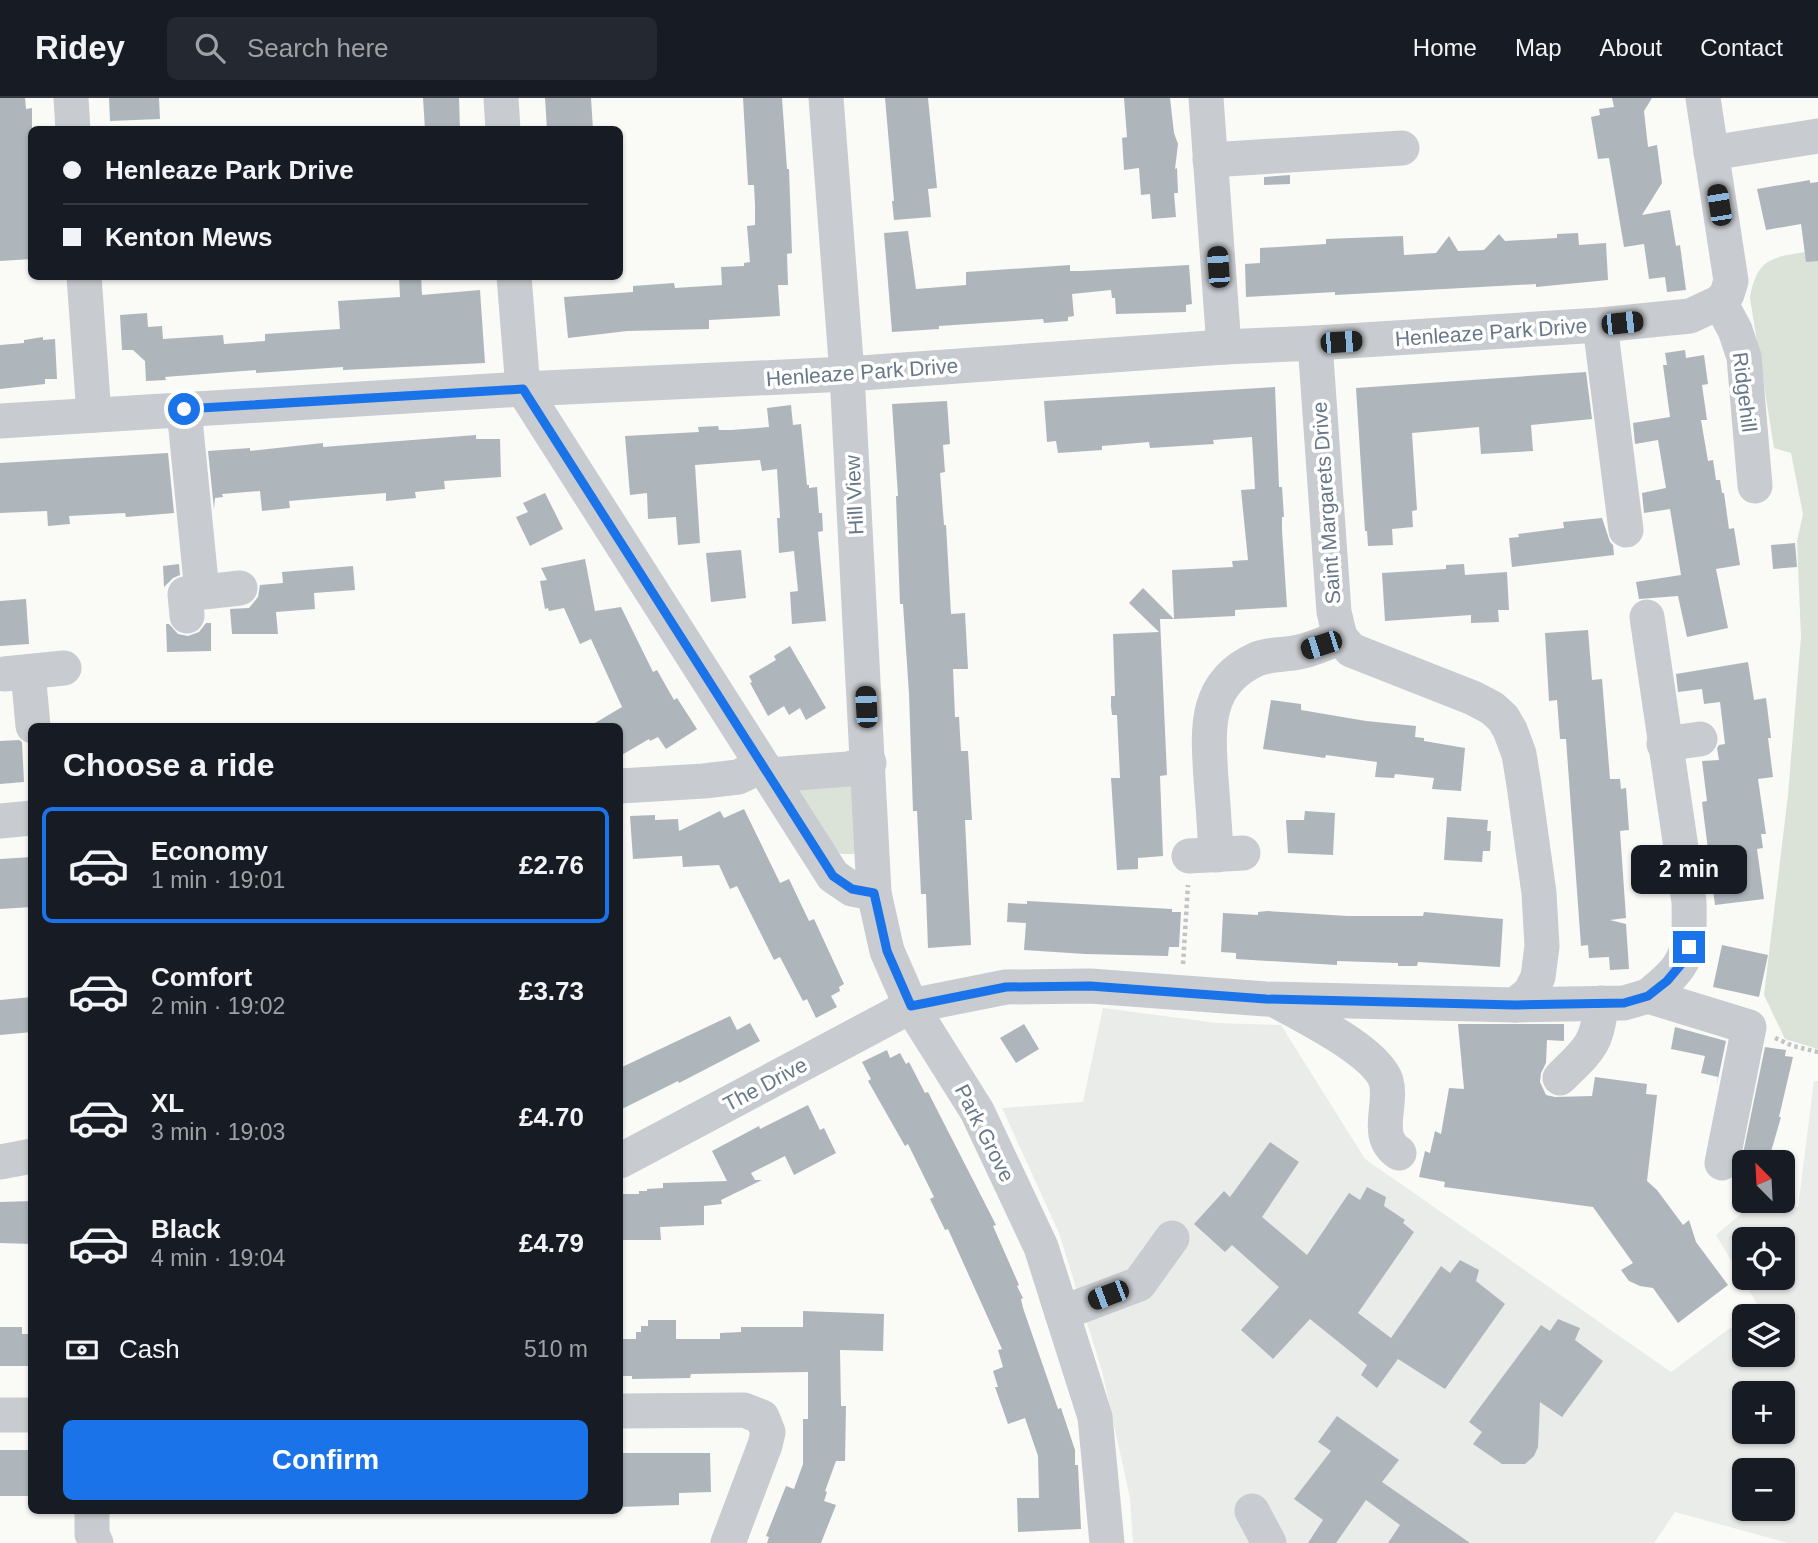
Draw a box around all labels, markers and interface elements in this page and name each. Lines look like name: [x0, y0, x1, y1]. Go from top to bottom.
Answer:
search box: [167, 17, 657, 80]
text: Ridey: [35, 29, 125, 66]
icon: search: [191, 29, 229, 67]
text: Search here: [247, 33, 389, 63]
text: Home: [1413, 34, 1477, 61]
text: Map: [1515, 34, 1562, 61]
text: About: [1600, 34, 1662, 61]
text: Contact: [1700, 34, 1783, 61]
text: Henleaze Park Drive: [105, 155, 354, 185]
car: [1706, 183, 1733, 227]
text: Kenton Mews: [105, 222, 273, 252]
car: [1207, 245, 1230, 289]
car: [1601, 310, 1644, 336]
street label: Henleaze Park Drive: [1394, 314, 1588, 350]
car: [1320, 330, 1363, 354]
street label: Ridgehill: [1729, 351, 1761, 433]
street label: Henleaze Park Drive: [765, 354, 959, 390]
route start: [168, 393, 200, 425]
street label: Saint Margarets Drive: [1307, 401, 1345, 605]
street label: Hill View: [840, 454, 868, 536]
car: [1298, 629, 1345, 661]
car: [855, 685, 878, 729]
text: Choose a ride: [63, 747, 275, 783]
icon: car: [67, 834, 130, 897]
text: Economy: [151, 836, 268, 866]
callout: 2 min: [1631, 846, 1747, 894]
text: £2.76: [519, 850, 584, 880]
text: 2 min: [1659, 856, 1719, 882]
text: 1 min · 19:01: [151, 867, 285, 893]
route end: [1673, 931, 1705, 963]
icon: car: [67, 960, 130, 1023]
text: Comfort: [151, 962, 252, 992]
text: £3.73: [519, 976, 584, 1006]
text: 2 min · 19:02: [151, 993, 285, 1019]
street label: The Drive: [719, 1052, 811, 1116]
street label: Park Grove: [951, 1080, 1019, 1186]
icon: car: [67, 1086, 130, 1149]
text: XL: [151, 1088, 184, 1118]
text: £4.70: [519, 1102, 584, 1132]
text: 3 min · 19:03: [151, 1119, 285, 1145]
north arrow: [1732, 1150, 1796, 1213]
map controls: [1732, 1150, 1795, 1521]
icon: car: [67, 1212, 130, 1275]
text: Black: [151, 1214, 220, 1244]
button: locate: [1732, 1227, 1795, 1290]
text: £4.79: [519, 1228, 584, 1258]
text: 4 min · 19:04: [151, 1245, 285, 1271]
car: [1085, 1278, 1132, 1312]
button: layers: [1732, 1304, 1795, 1367]
icon: cash: [63, 1331, 101, 1369]
text: Cash: [119, 1334, 180, 1364]
text: 510 m: [524, 1336, 588, 1362]
button: +: [1732, 1381, 1795, 1444]
button: Confirm: [63, 1420, 588, 1500]
button: −: [1732, 1458, 1795, 1521]

